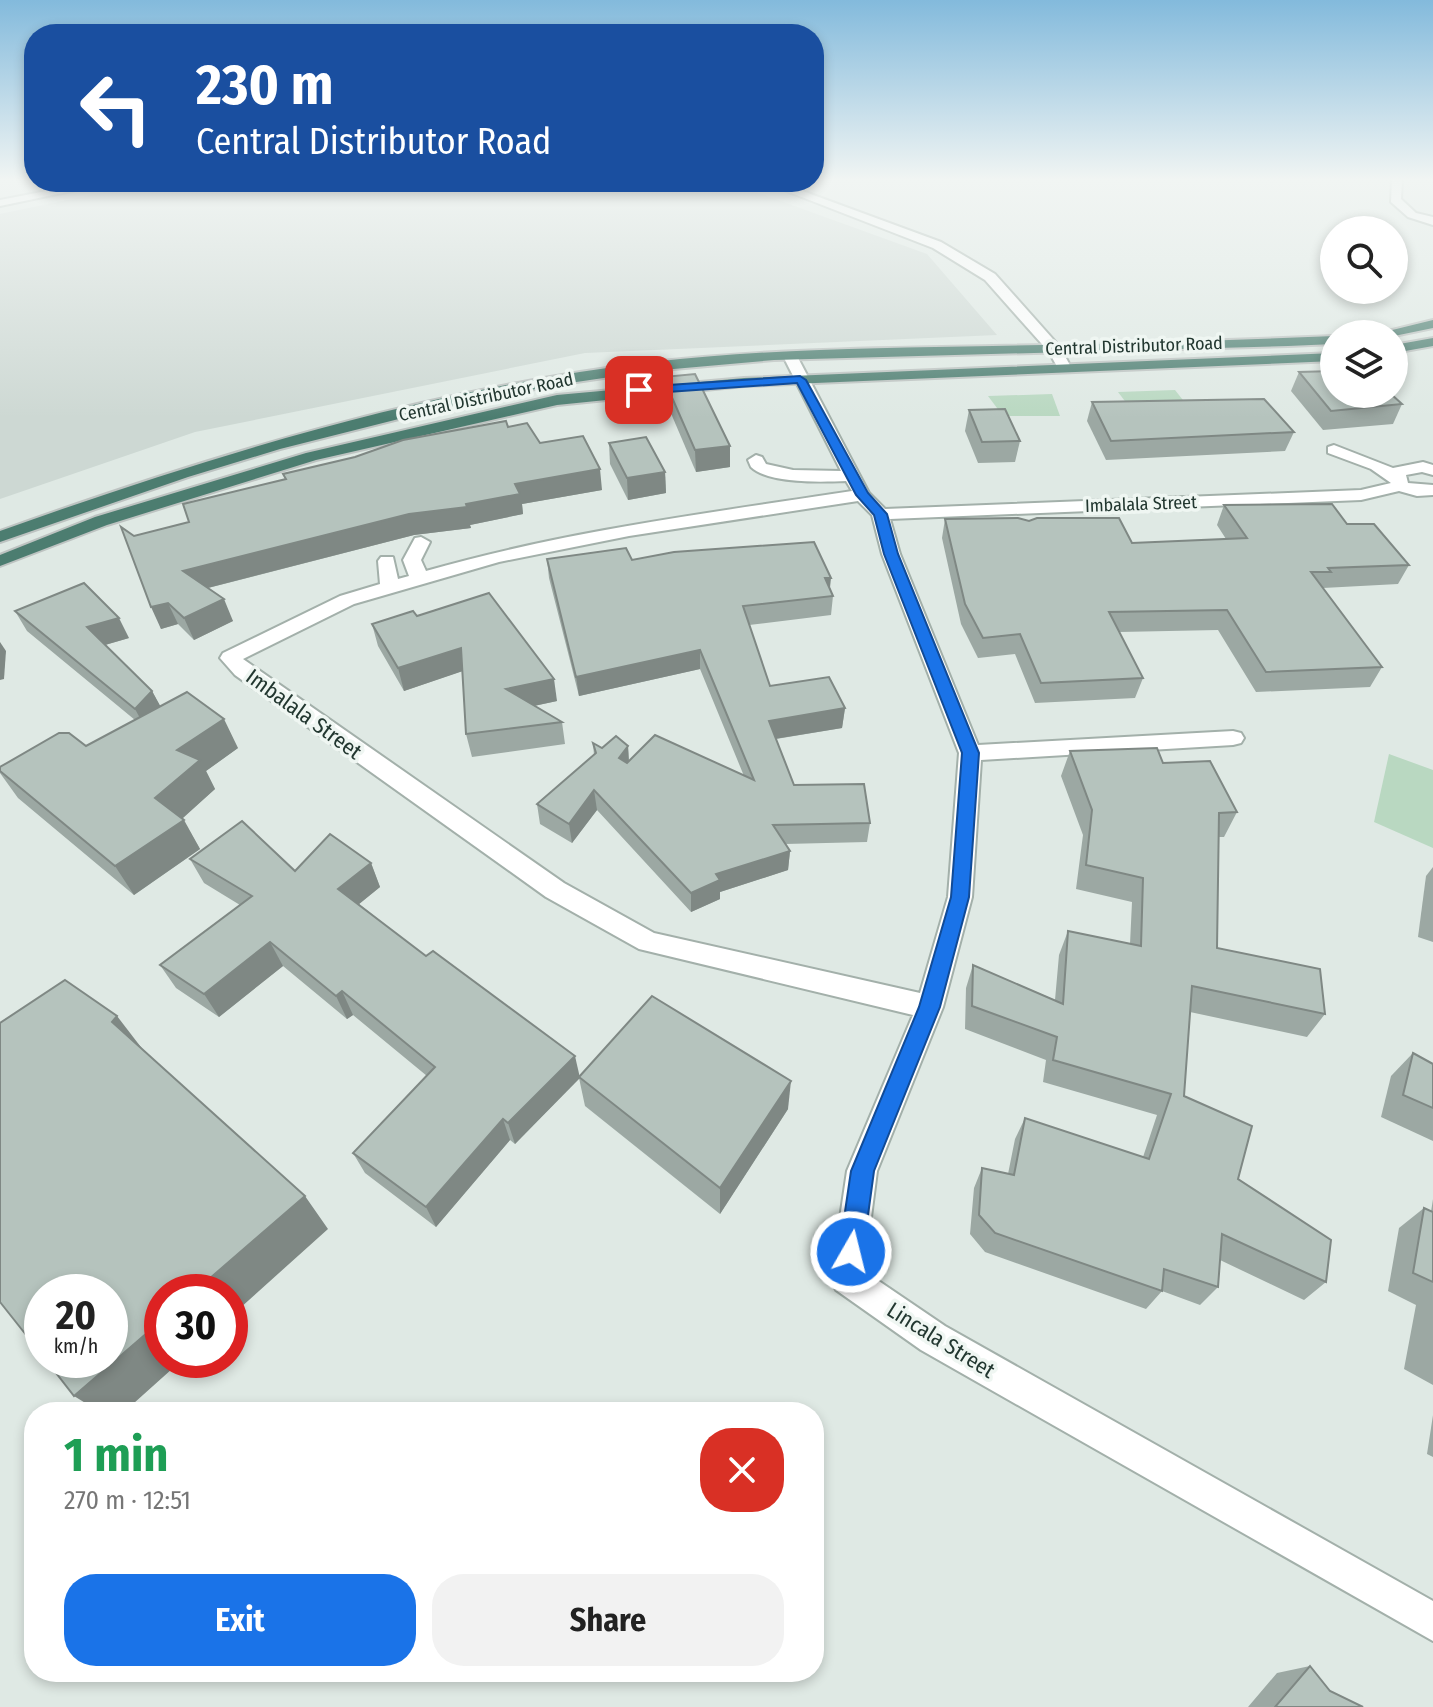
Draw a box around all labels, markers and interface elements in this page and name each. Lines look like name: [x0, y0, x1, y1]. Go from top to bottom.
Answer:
text: 230 m: [196, 52, 333, 119]
icon: left: [64, 56, 168, 160]
text: Central Distributor Road: [196, 120, 551, 164]
map controls: [1320, 216, 1408, 408]
button: search: [1320, 216, 1408, 304]
button: layers: [1320, 320, 1408, 408]
street label: Central Distributor Road: [1045, 332, 1223, 360]
pin: [605, 356, 673, 424]
street label: Central Distributor Road: [397, 368, 575, 426]
icon: arrive: [617, 368, 661, 412]
street label: Imbalala Street: [1085, 491, 1197, 517]
street label: Imbalala Street: [241, 663, 368, 766]
position arrow: [809, 1210, 893, 1294]
speed limit sign: 30: [144, 1274, 248, 1378]
text: 20: [56, 1292, 96, 1340]
street label: Lincala Street: [882, 1296, 1001, 1384]
text: km/h: [54, 1334, 98, 1358]
text: 1 min: [64, 1426, 169, 1484]
button: close: [700, 1428, 784, 1512]
text: 270 m · 12:51: [64, 1485, 191, 1516]
button: Exit: [64, 1574, 416, 1666]
button: Share: [432, 1574, 784, 1666]

